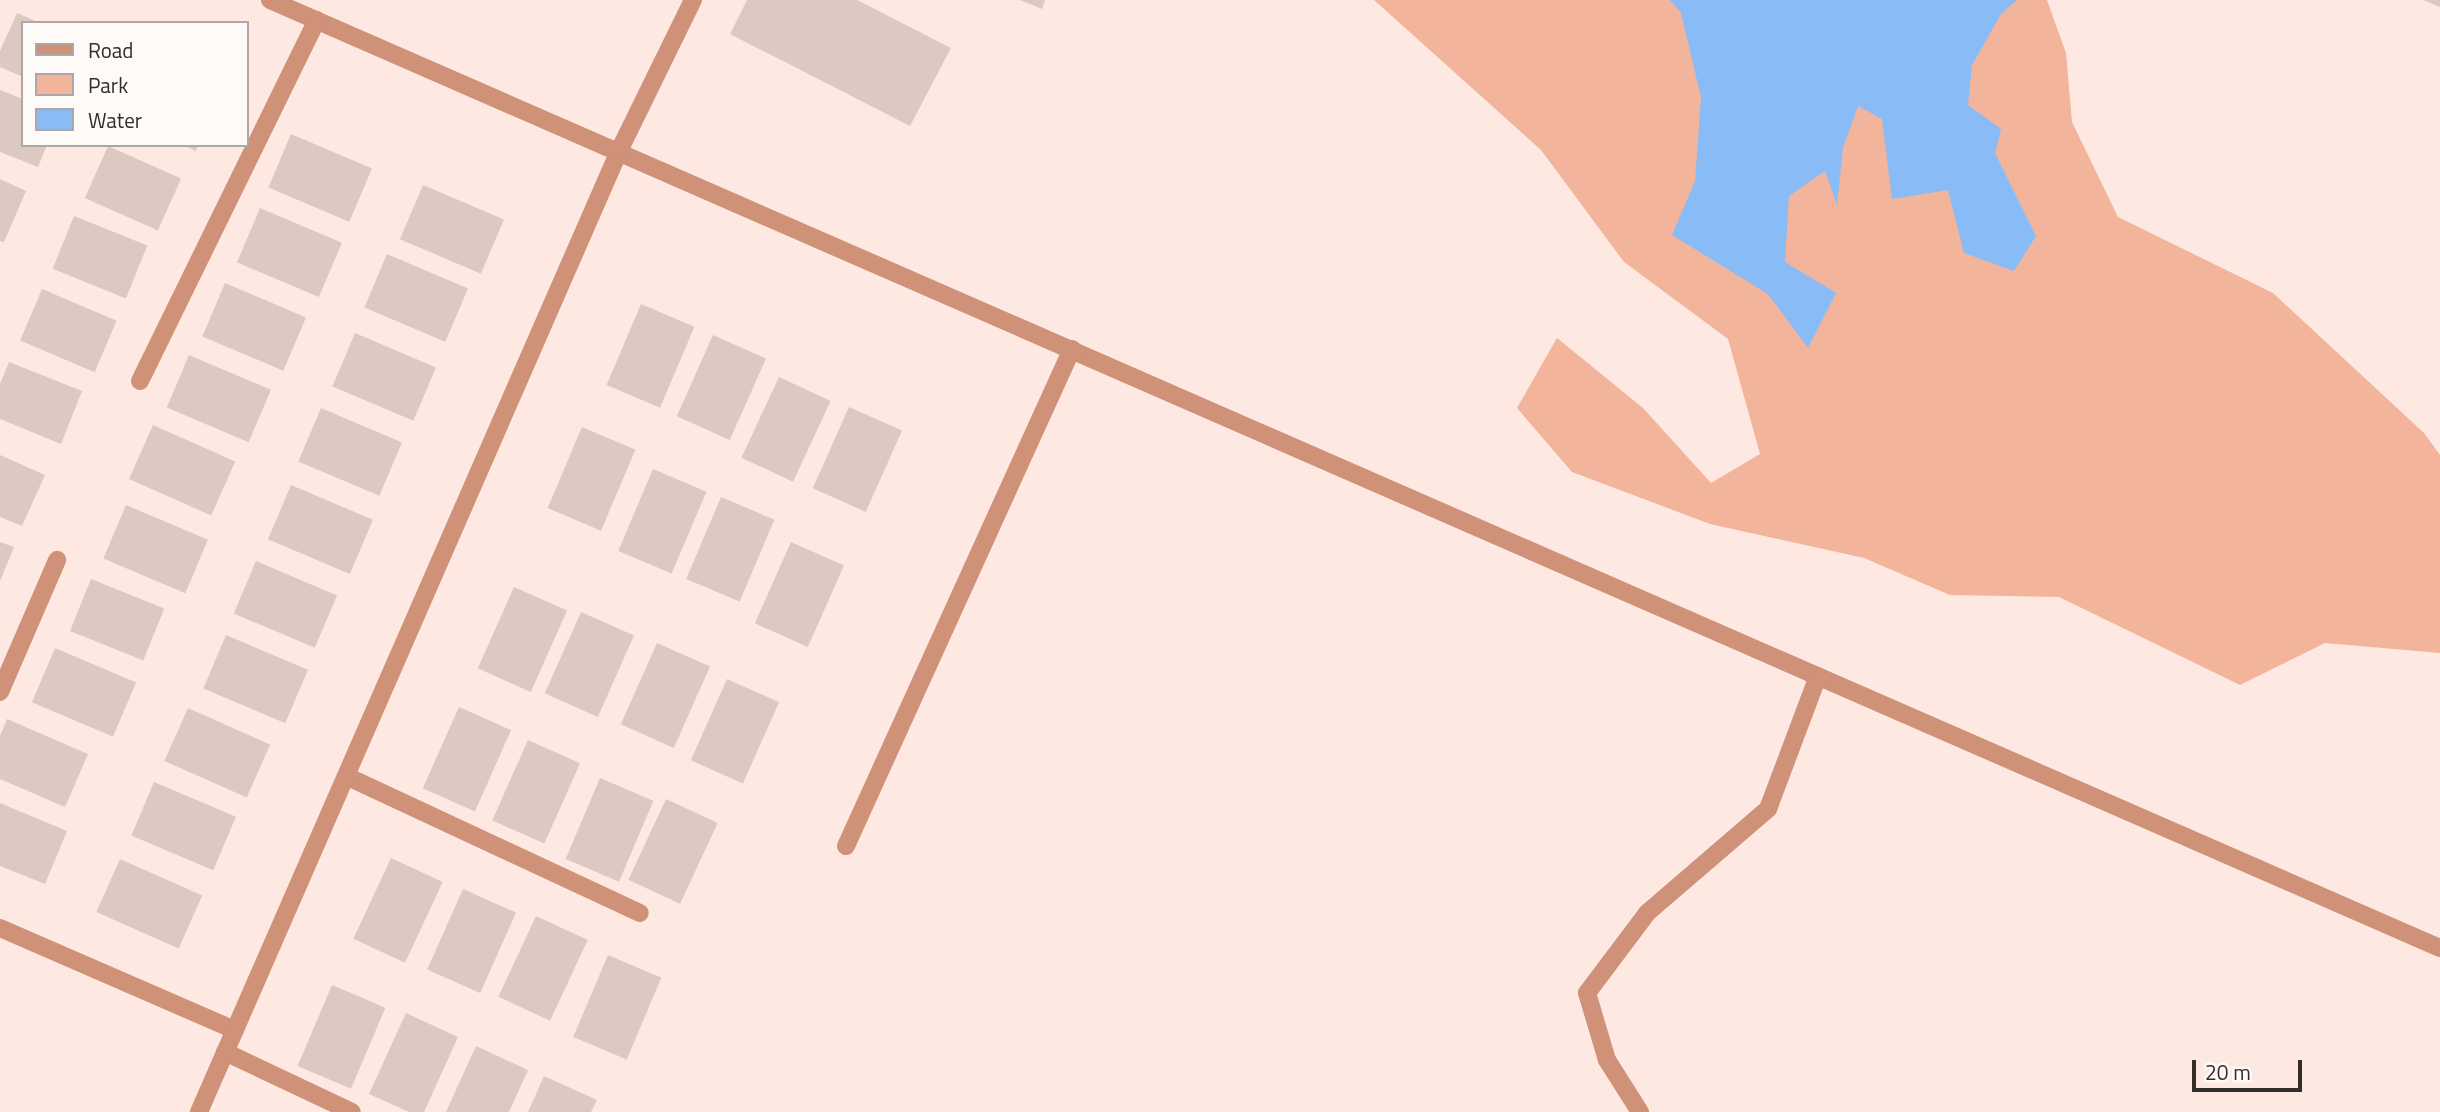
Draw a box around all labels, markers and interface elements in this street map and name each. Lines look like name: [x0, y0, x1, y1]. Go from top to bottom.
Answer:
legend: [21, 21, 248, 147]
text: Road: [88, 34, 133, 66]
text: Park: [88, 69, 128, 101]
text: Water: [88, 104, 142, 136]
scale bar: [2195, 1046, 2305, 1090]
text: 20 m: [2205, 1056, 2251, 1088]

